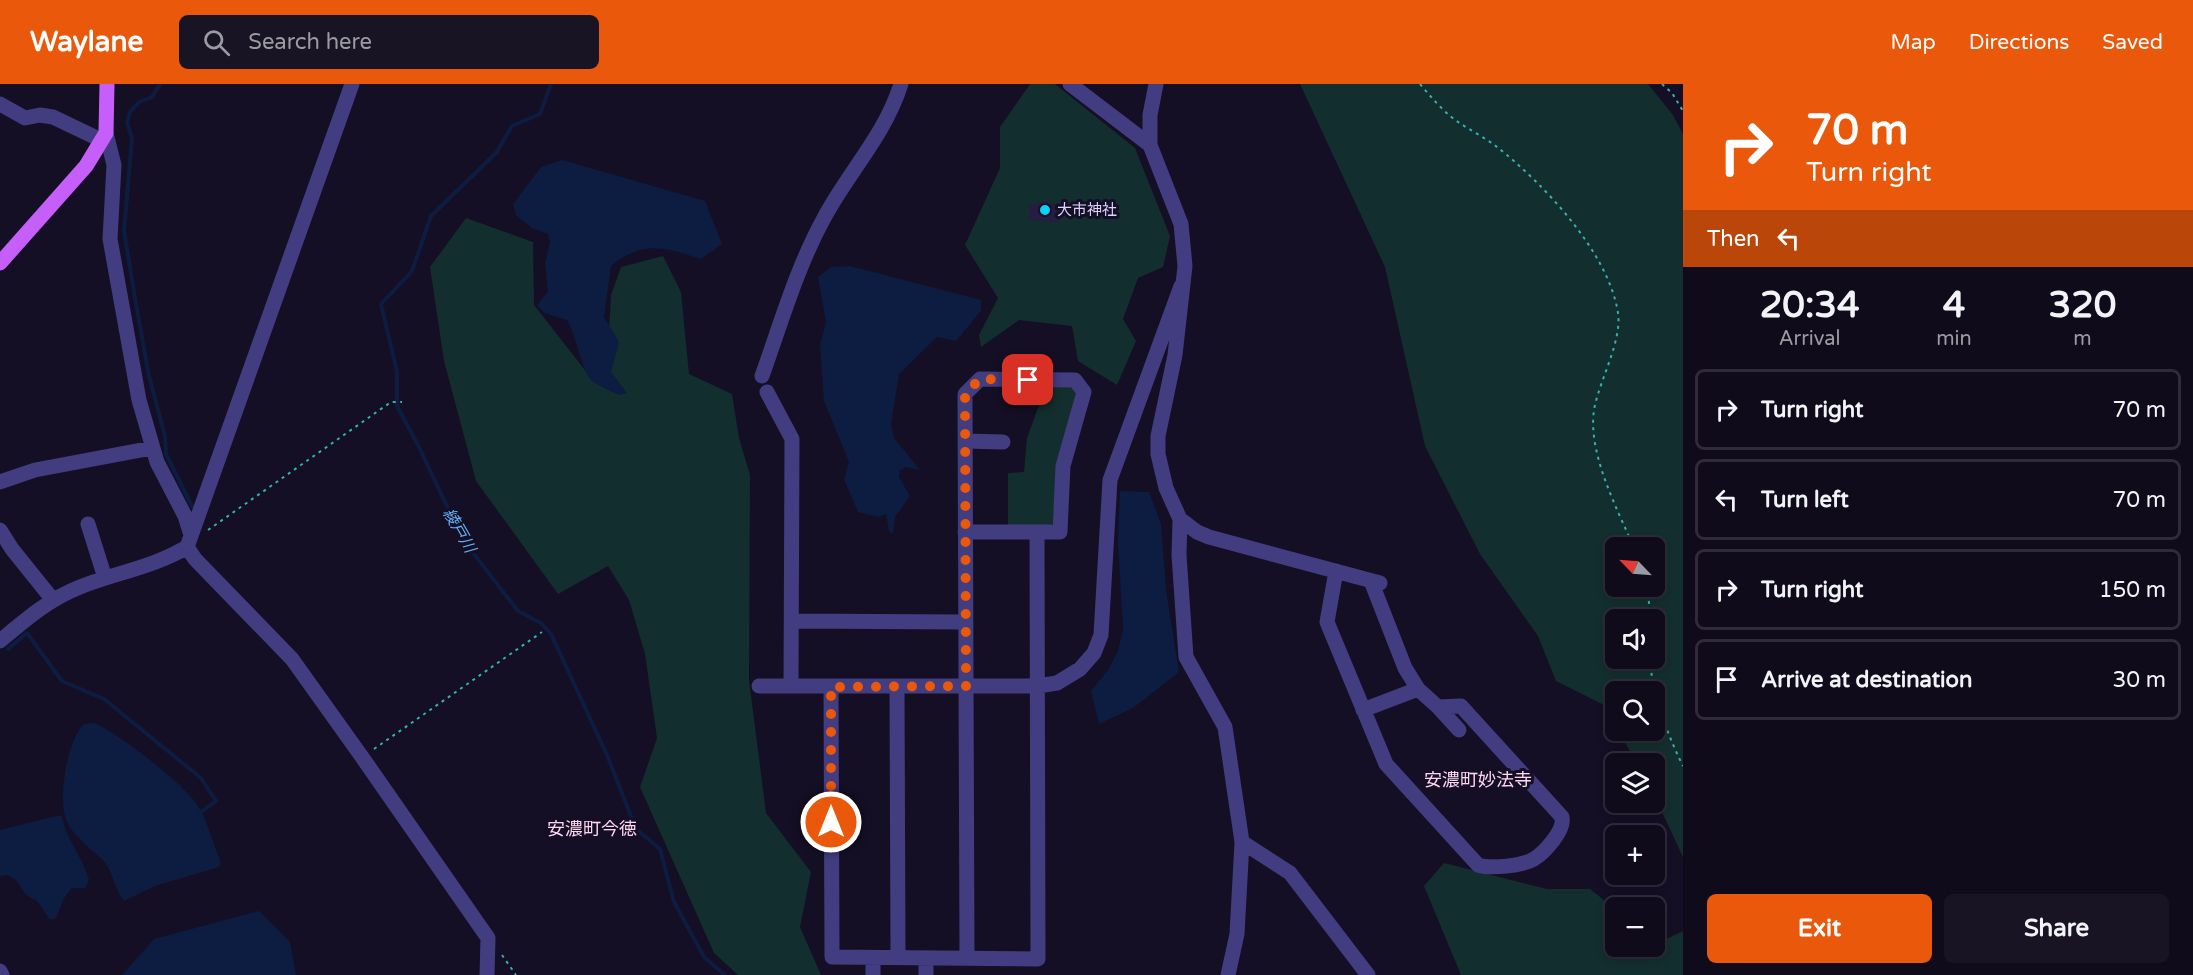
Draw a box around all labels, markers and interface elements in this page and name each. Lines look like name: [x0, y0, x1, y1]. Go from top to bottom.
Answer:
search box: [179, 15, 599, 69]
text: Waylane: [30, 25, 143, 59]
icon: search: [200, 26, 233, 59]
text: Search here: [248, 29, 372, 55]
text: Map: [1890, 30, 1936, 55]
text: Directions: [1969, 30, 2069, 55]
text: Saved: [2102, 30, 2163, 55]
text: 70 m: [1806, 105, 1908, 156]
icon: right: [1707, 108, 1785, 186]
text: Turn right: [1806, 156, 1932, 189]
place label: 大市神社: [1057, 201, 1117, 219]
marker: 大市神社: [1038, 203, 1052, 217]
icon: left: [1772, 222, 1805, 255]
text: Then: [1707, 226, 1760, 252]
text: 20:34: [1760, 284, 1860, 327]
text: 4: [1943, 284, 1965, 327]
text: 320: [2048, 284, 2116, 327]
text: Arrival: [1779, 327, 1841, 351]
text: min: [1936, 327, 1972, 351]
text: m: [2073, 327, 2092, 351]
pin: [1002, 354, 1053, 405]
icon: arrive: [1011, 363, 1044, 396]
icon: right: [1710, 393, 1743, 426]
text: Turn right: [1761, 397, 1863, 423]
text: 70 m: [2112, 397, 2166, 423]
icon: left: [1710, 483, 1743, 516]
text: Turn left: [1761, 487, 1849, 513]
text: 70 m: [2112, 487, 2166, 513]
water label: 綾戸川: [438, 505, 481, 558]
north arrow: [1605, 537, 1665, 597]
map controls: [1605, 537, 1665, 957]
icon: right: [1710, 573, 1743, 606]
text: Turn right: [1761, 577, 1863, 603]
text: 150 m: [2099, 577, 2166, 603]
button: sound: [1605, 609, 1665, 669]
icon: arrive: [1710, 663, 1743, 696]
text: Arrive at destination: [1761, 667, 1972, 693]
text: 30 m: [2112, 667, 2166, 693]
button: search: [1605, 681, 1665, 741]
button: layers: [1605, 753, 1665, 813]
district label: 安濃町妙法寺: [1424, 769, 1532, 791]
position arrow: [799, 790, 863, 854]
district label: 安濃町今徳: [547, 818, 637, 840]
button: +: [1605, 825, 1665, 885]
button: Exit: [1707, 894, 1932, 963]
button: Share: [1944, 894, 2169, 963]
button: −: [1605, 897, 1665, 957]

